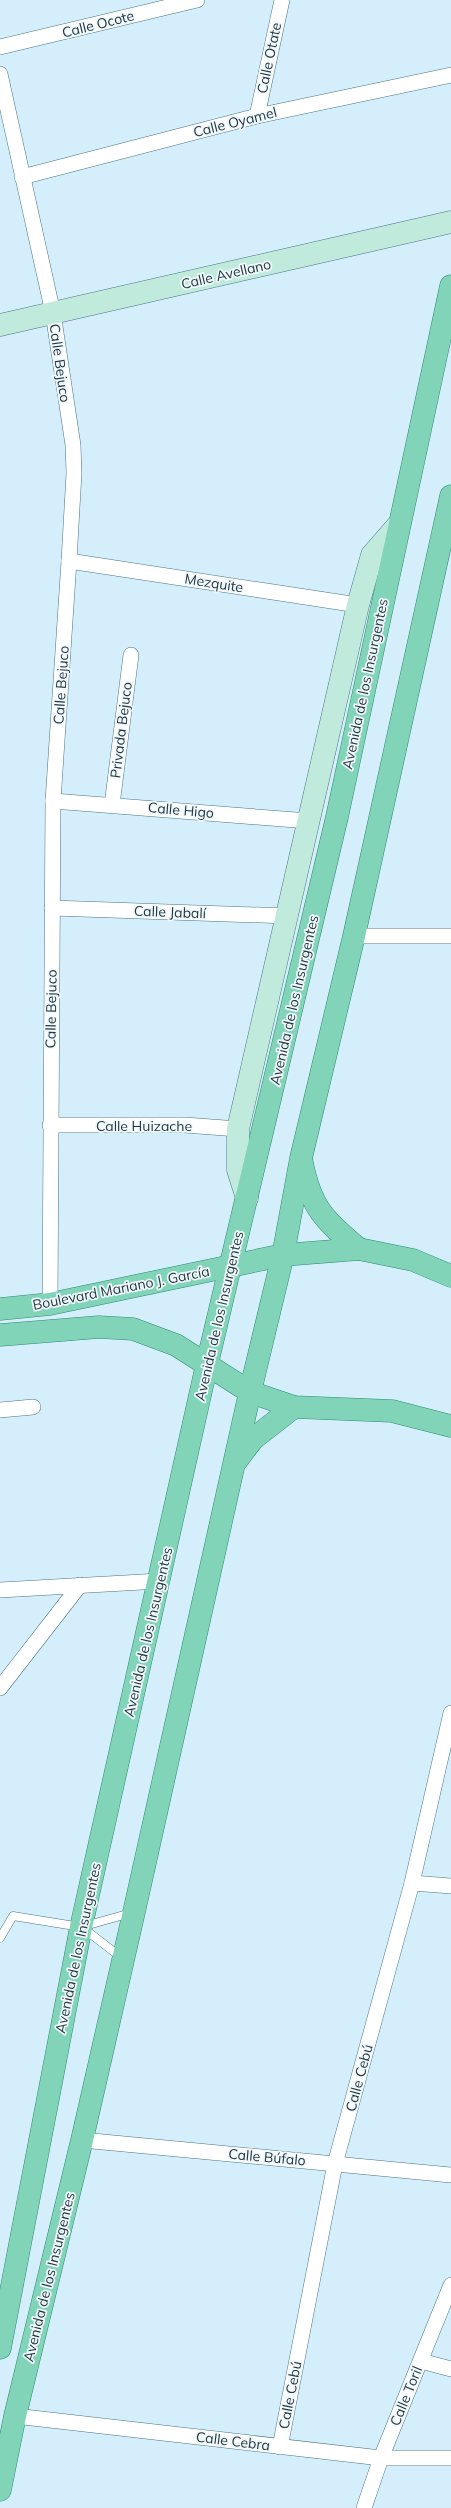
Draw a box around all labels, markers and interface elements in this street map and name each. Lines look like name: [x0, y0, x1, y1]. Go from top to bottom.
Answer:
street label: Calle Ocote: [60, 6, 136, 42]
street label: Calle Otate: [253, 21, 285, 95]
street label: Calle Oyamel: [191, 103, 279, 141]
street label: Calle Avellano: [179, 255, 273, 293]
street label: Calle Bejuco: [46, 323, 74, 403]
street label: Mezquite: [183, 569, 245, 597]
street label: Avenida de los Insurgentes: [338, 597, 392, 771]
street label: Calle Bejuco: [49, 645, 73, 725]
street label: Privada Bejuco: [106, 681, 136, 779]
street label: Calle Higo: [147, 798, 215, 822]
street label: Calle Jabalí: [134, 902, 207, 922]
street label: Avenida de los Insurgentes: [266, 913, 322, 1087]
street label: Calle Bejuco: [41, 969, 61, 1049]
street label: Calle Huizache: [96, 1117, 192, 1135]
street label: Avenida de los Insurgentes: [191, 1229, 247, 1403]
street label: Boulevard Mariano J. García: [31, 1262, 211, 1314]
street label: Avenida de los Insurgentes: [120, 1545, 176, 1719]
street label: Avenida de los Insurgentes: [51, 1861, 105, 2035]
street label: Calle Cebú: [341, 2042, 377, 2114]
street label: Calle Búfalo: [228, 2145, 306, 2169]
street label: Avenida de los Insurgentes: [19, 2190, 79, 2364]
street label: Calle Cebú: [275, 2359, 305, 2431]
street label: Calle Toril: [386, 2364, 426, 2428]
street label: Calle Cebra: [195, 2428, 271, 2454]

